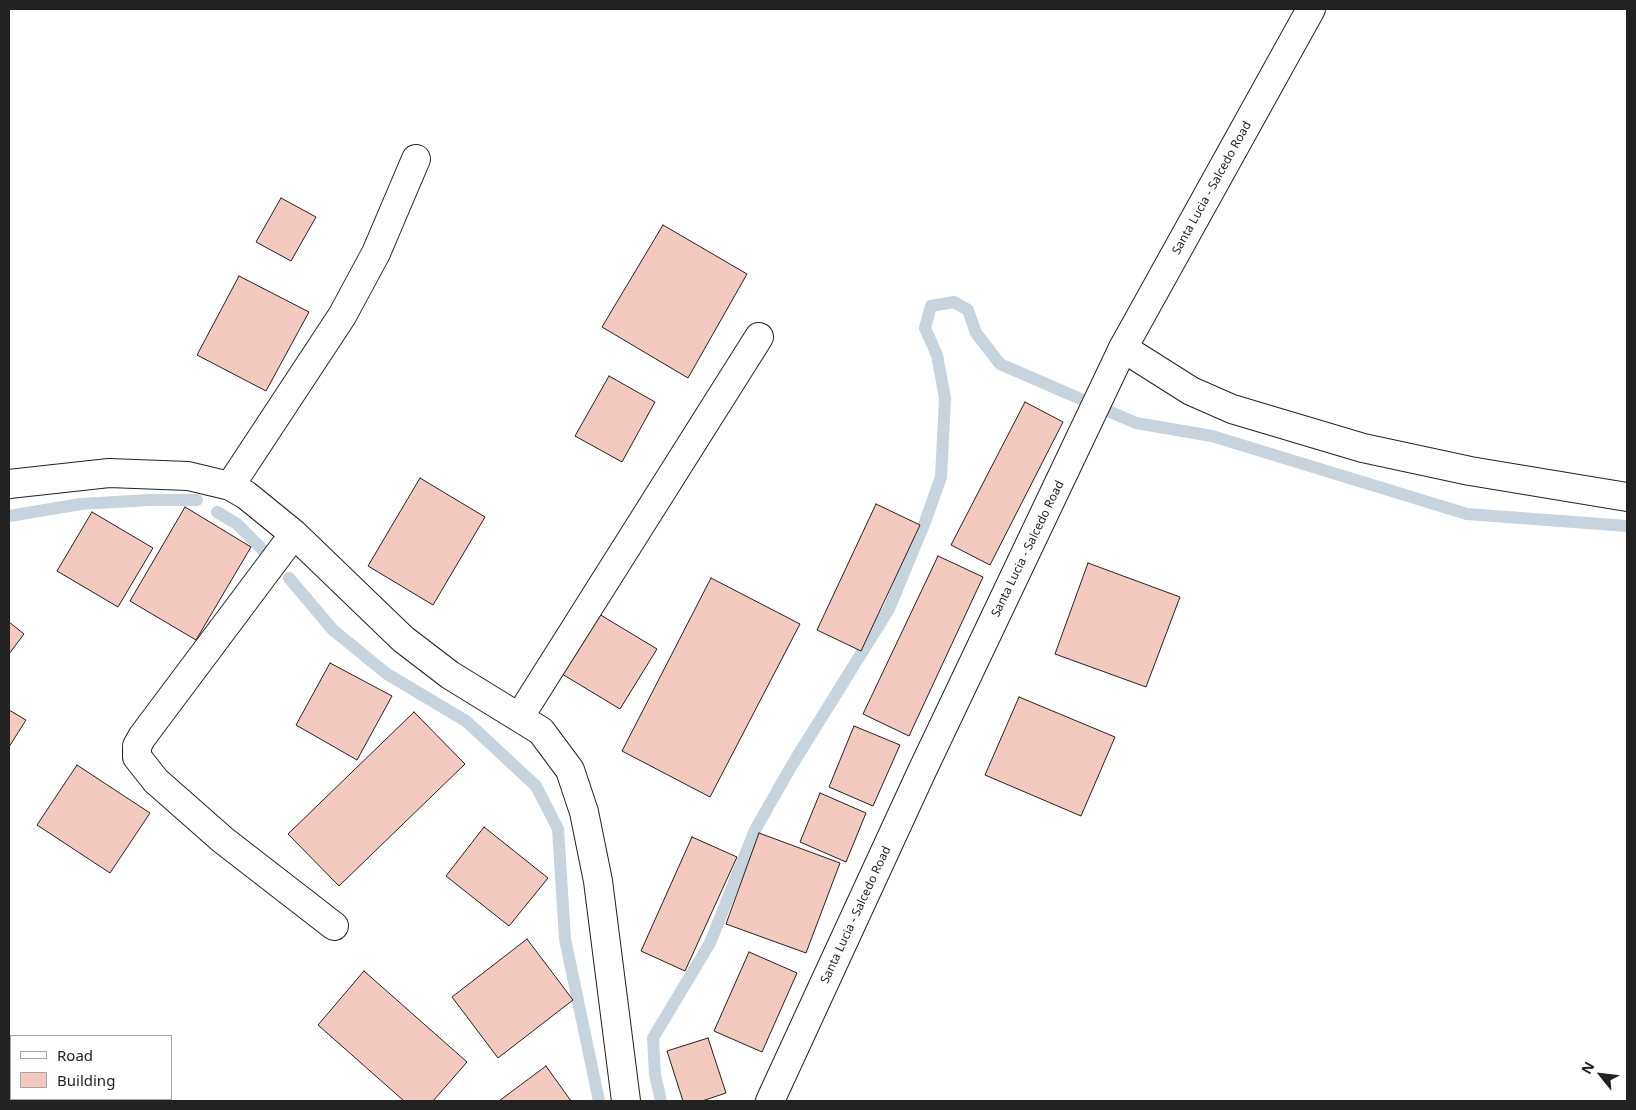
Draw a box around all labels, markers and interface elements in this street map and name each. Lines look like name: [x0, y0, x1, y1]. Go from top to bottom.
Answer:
street label: Santa Lucia - Salcedo Road: [1169, 119, 1255, 257]
street label: Santa Lucia - Salcedo Road: [989, 478, 1067, 620]
street label: Santa Lucia - Salcedo Road: [818, 844, 894, 986]
legend: [10, 1035, 172, 1100]
text: Road: [57, 1045, 93, 1065]
north arrow: [1576, 1050, 1626, 1100]
text: N: [1576, 1058, 1599, 1077]
text: Building: [57, 1070, 115, 1090]

